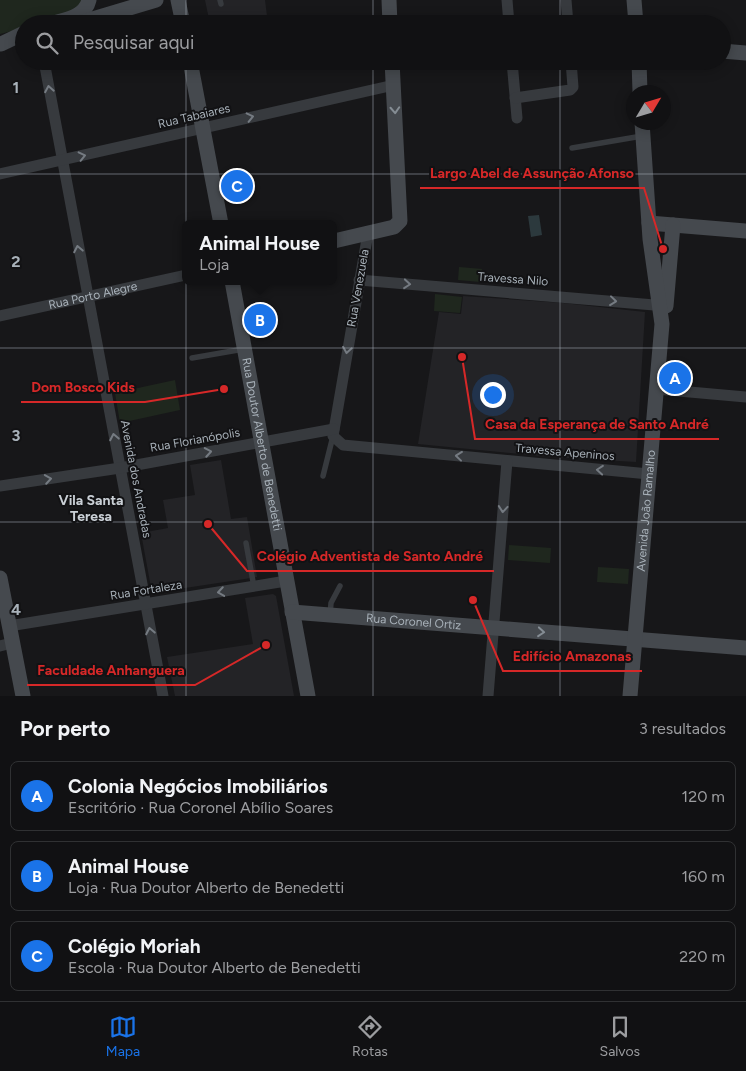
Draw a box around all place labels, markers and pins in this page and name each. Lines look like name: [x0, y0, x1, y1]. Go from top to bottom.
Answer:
callout: Largo Abel de Assunção Afonso: [420, 159, 644, 188]
pin: C: [221, 167, 253, 205]
pin: B: [244, 301, 276, 339]
pin: A: [659, 359, 691, 397]
callout: Dom Bosco Kids: [21, 373, 145, 402]
callout: Casa da Esperança de Santo André: [475, 410, 719, 439]
callout: Colégio Adventista de Santo André: [247, 542, 494, 571]
callout: Edifício Amazonas: [503, 642, 642, 671]
callout: Faculdade Anhanguera: [27, 656, 195, 685]

